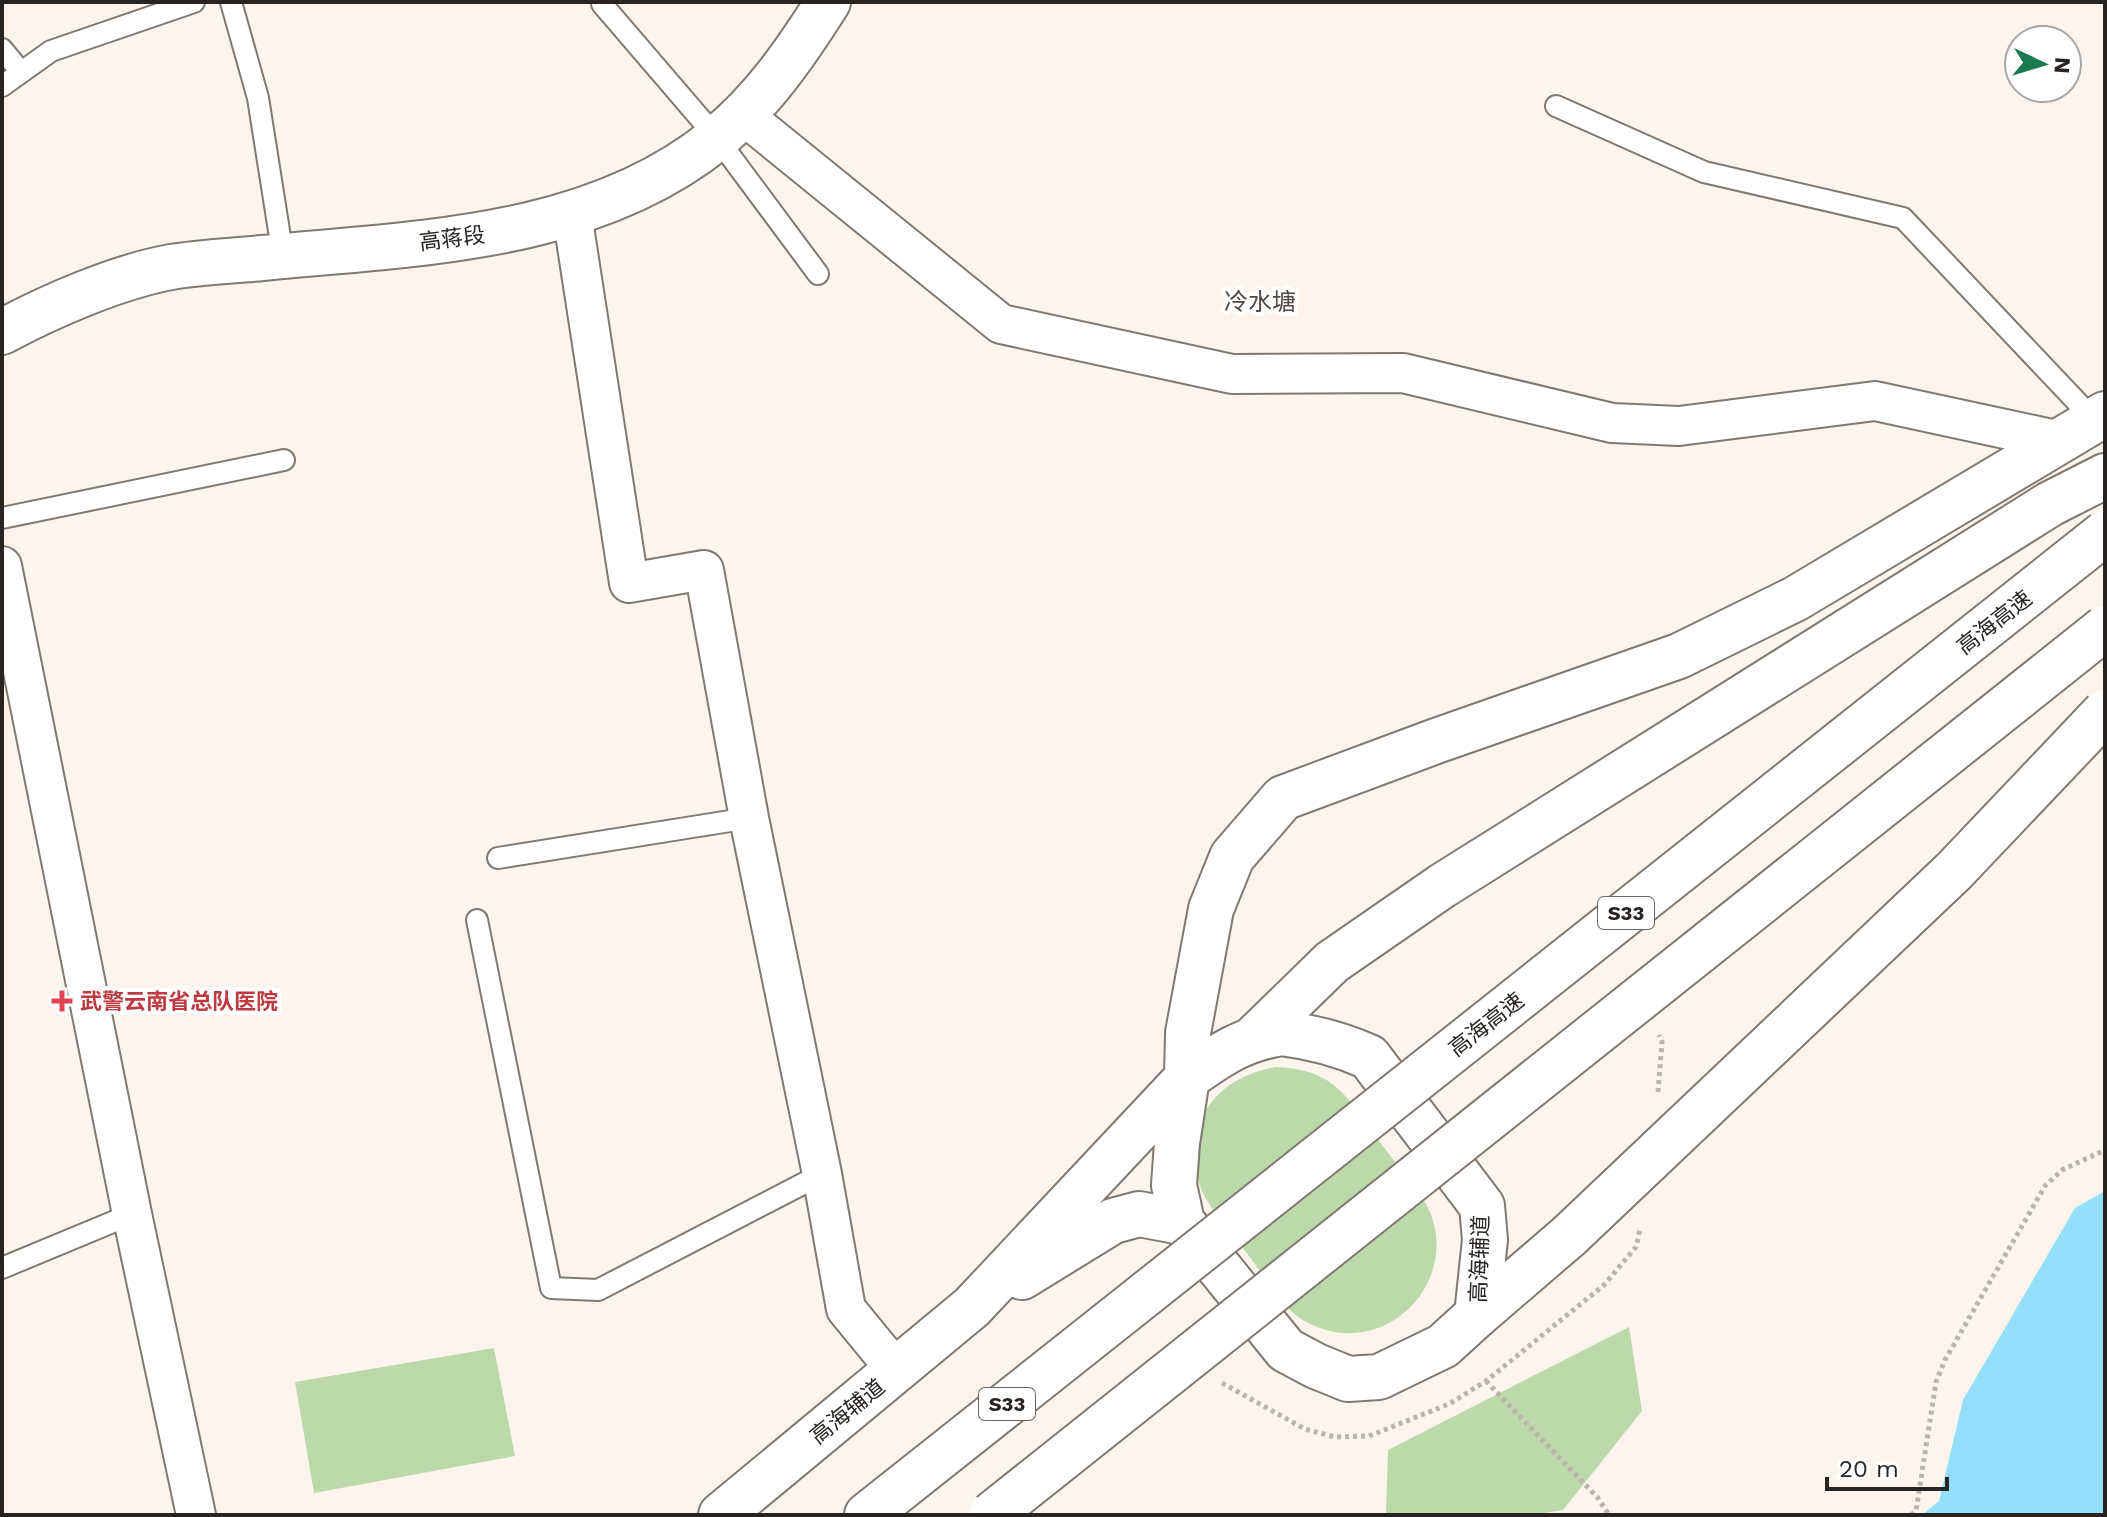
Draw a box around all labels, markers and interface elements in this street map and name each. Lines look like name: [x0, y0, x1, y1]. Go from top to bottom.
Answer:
north arrow: [2003, 24, 2083, 104]
text: N: [2049, 56, 2075, 74]
street label: 高蒋段: [418, 222, 486, 255]
district label: 冷水塘: [1224, 288, 1296, 316]
street label: 高海高速: [1952, 585, 2037, 659]
road number: S33: [1598, 897, 1654, 929]
street label: 高海高速: [1444, 987, 1529, 1061]
place label: 武警云南省总队医院: [80, 989, 278, 1014]
marker: 武警云南省总队医院: [51, 990, 73, 1012]
street label: 高海辅道: [1465, 1215, 1494, 1303]
street label: 高海辅道: [805, 1374, 889, 1449]
road number: S33: [979, 1388, 1035, 1420]
scale bar: [1827, 1441, 1947, 1491]
text: 20 m: [1839, 1455, 1899, 1483]

